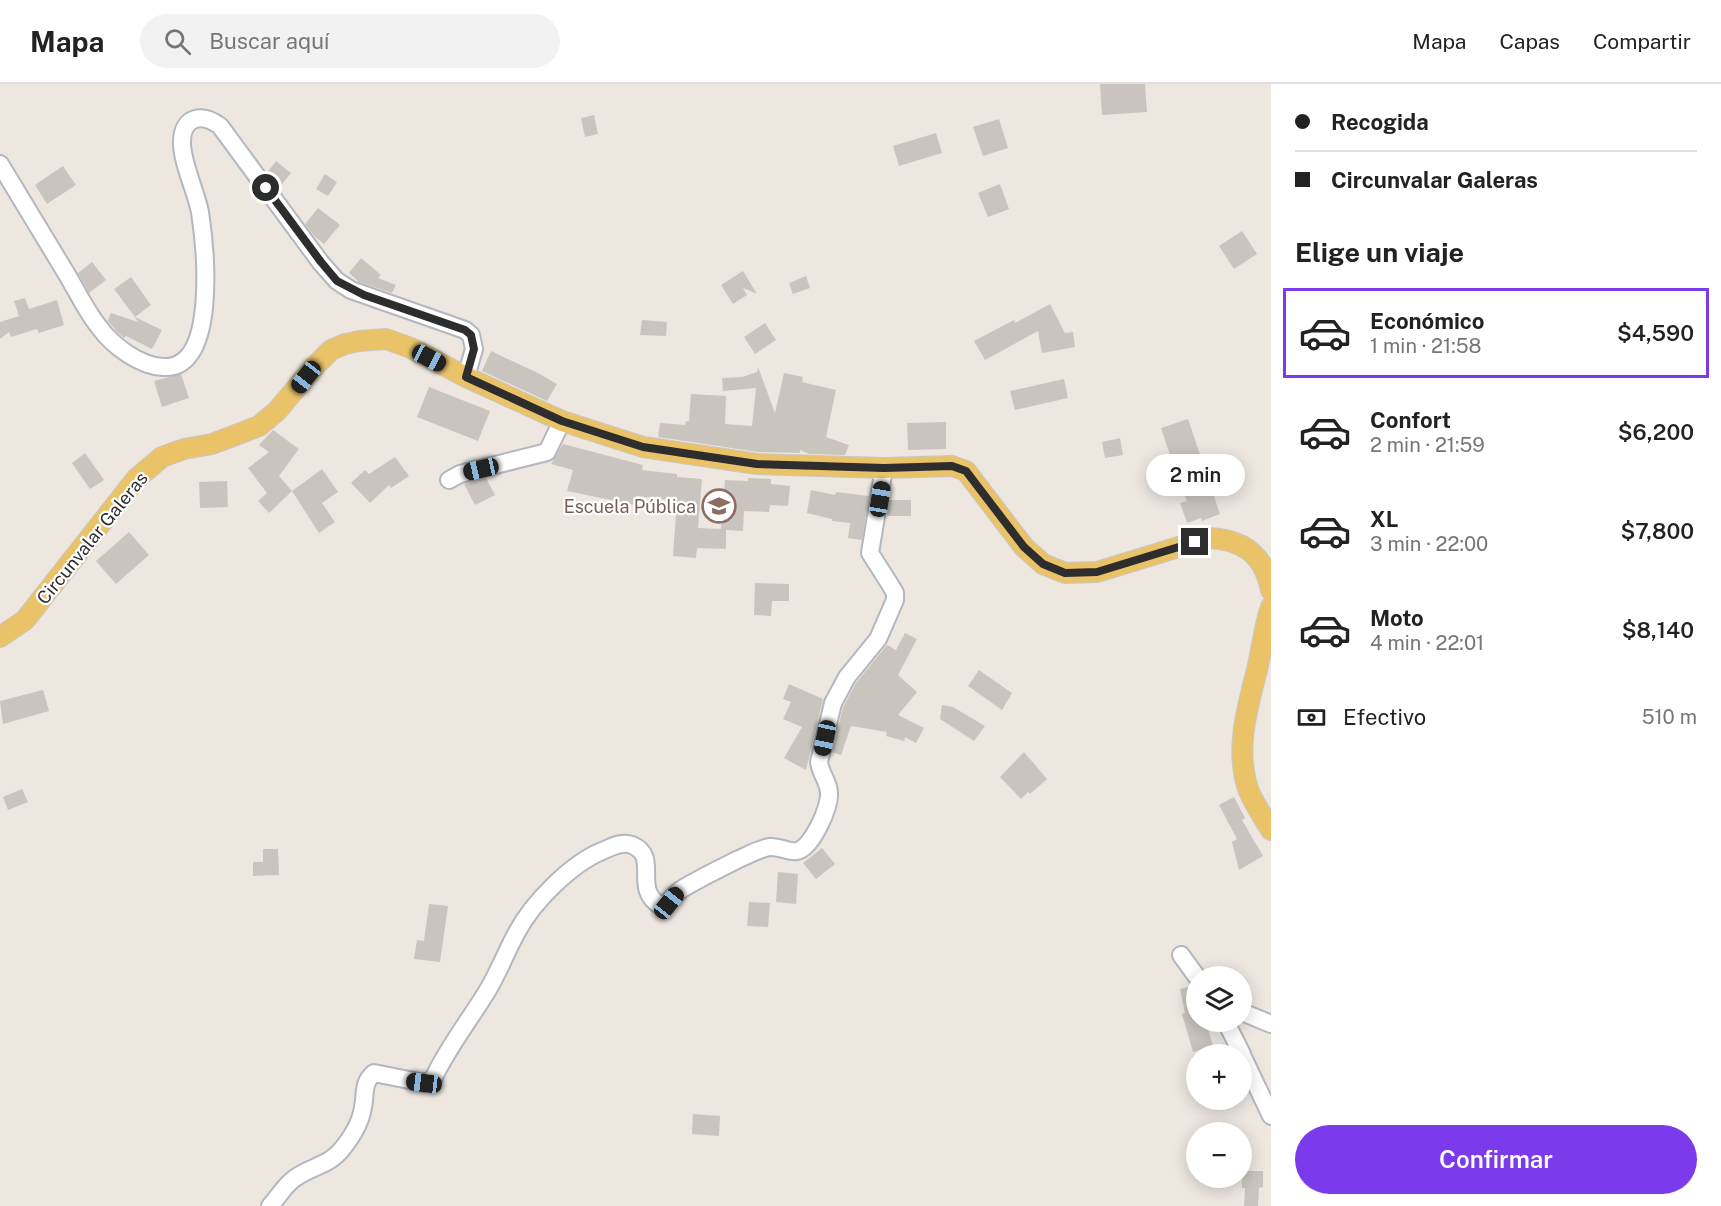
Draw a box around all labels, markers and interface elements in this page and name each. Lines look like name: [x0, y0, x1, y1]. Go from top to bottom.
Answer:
search box: [140, 14, 560, 68]
text: Mapa: [30, 25, 104, 58]
icon: search: [161, 25, 194, 58]
text: Buscar aquí: [209, 28, 329, 54]
text: Mapa: [1412, 29, 1466, 54]
text: Capas: [1499, 29, 1560, 54]
text: Compartir: [1593, 29, 1691, 54]
text: Recogida: [1331, 109, 1429, 135]
text: Circunvalar Galeras: [1331, 167, 1538, 193]
route start: [252, 174, 279, 201]
text: Elige un viaje: [1295, 236, 1464, 268]
icon: car: [1298, 306, 1352, 360]
text: Económico: [1370, 308, 1485, 334]
text: $4,590: [1617, 320, 1694, 346]
text: 1 min · 21:58: [1370, 334, 1481, 358]
car: [409, 342, 449, 374]
car: [288, 357, 324, 397]
icon: car: [1298, 405, 1352, 459]
text: Confort: [1370, 407, 1451, 433]
text: $6,200: [1618, 419, 1694, 445]
text: 2 min · 21:59: [1370, 433, 1485, 457]
callout: 2 min: [1146, 455, 1244, 497]
car: [461, 456, 501, 482]
text: 2 min: [1170, 463, 1221, 487]
street label: Circunvalar Galeras: [32, 468, 152, 608]
car: [868, 480, 892, 518]
school or university icon: Escuela Pública: [701, 488, 737, 524]
place label: Escuela Pública: [564, 496, 696, 517]
icon: car: [1298, 504, 1352, 558]
text: XL: [1370, 506, 1398, 532]
text: $7,800: [1621, 518, 1694, 544]
route end: [1181, 528, 1208, 555]
text: 3 min · 22:00: [1370, 532, 1488, 556]
icon: car: [1298, 603, 1352, 657]
text: Moto: [1370, 605, 1424, 631]
text: $8,140: [1622, 617, 1694, 643]
text: 4 min · 22:01: [1370, 631, 1484, 655]
icon: cash: [1295, 701, 1328, 734]
text: Efectivo: [1343, 704, 1426, 730]
text: 510 m: [1642, 705, 1697, 729]
car: [812, 719, 838, 757]
car: [651, 883, 687, 923]
map controls: [1186, 966, 1252, 1188]
button: layers: [1186, 966, 1252, 1032]
button: +: [1186, 1044, 1252, 1110]
car: [405, 1072, 443, 1094]
button: −: [1186, 1122, 1252, 1188]
button: Confirmar: [1295, 1125, 1697, 1194]

